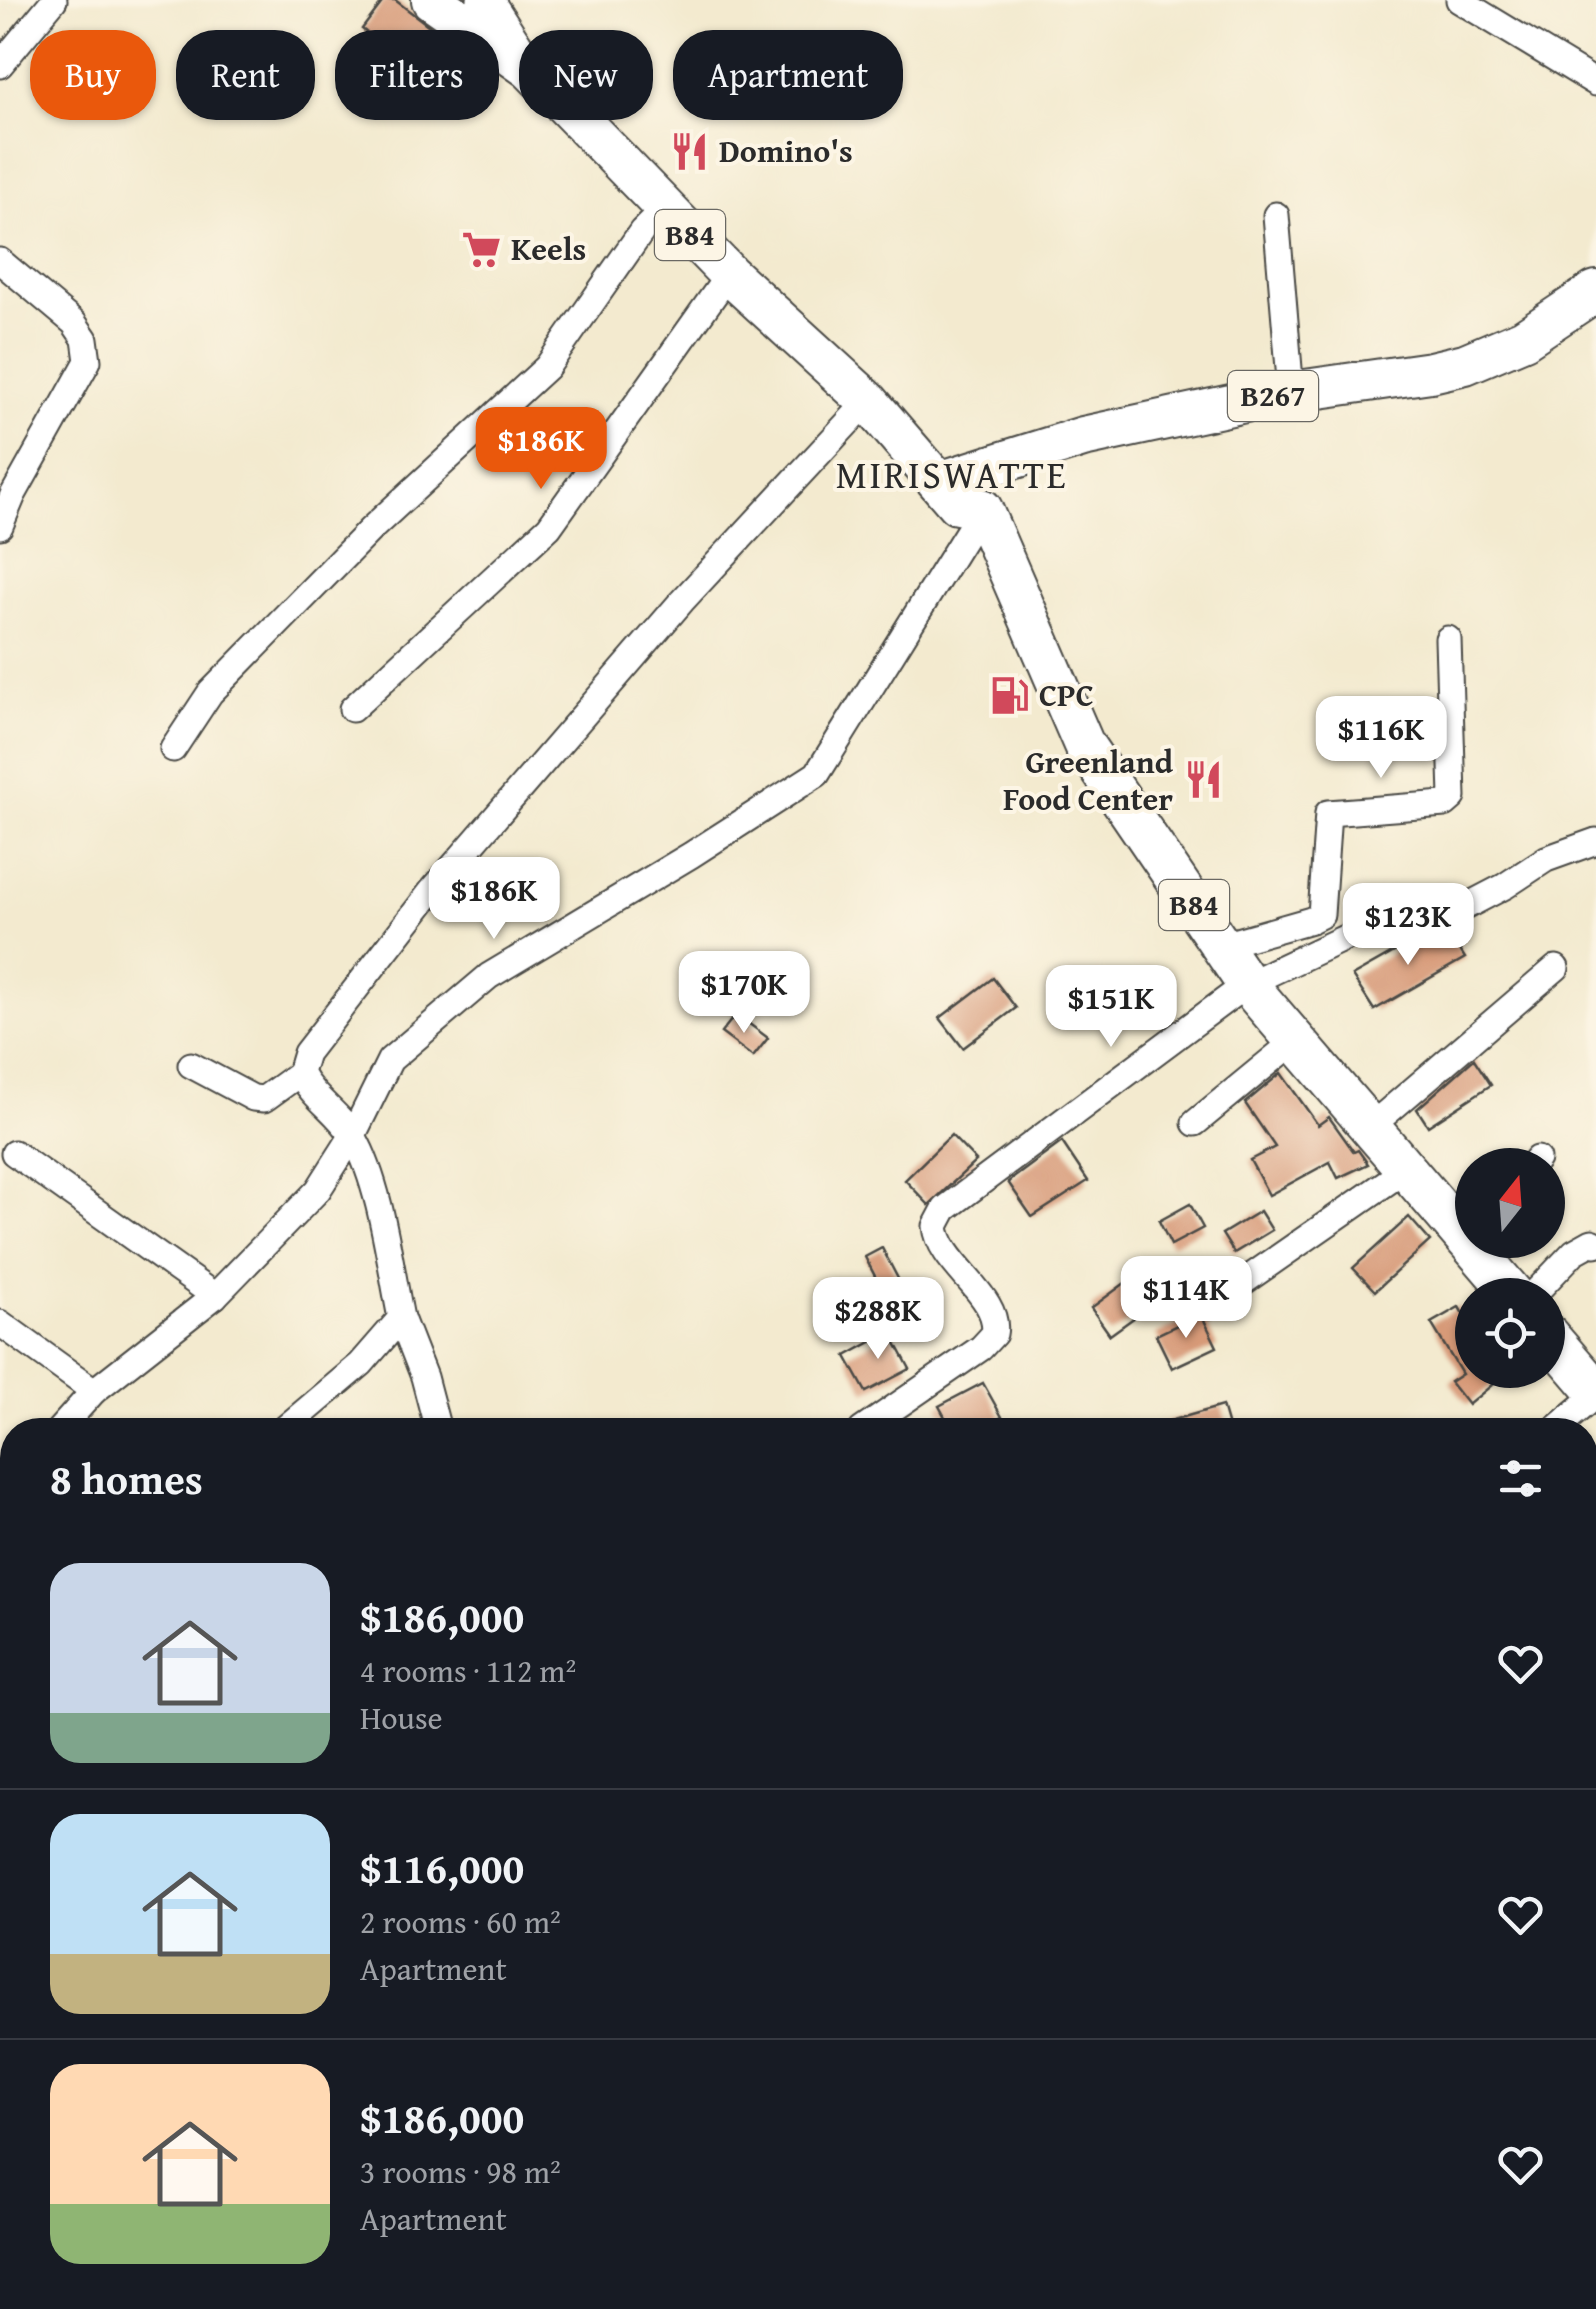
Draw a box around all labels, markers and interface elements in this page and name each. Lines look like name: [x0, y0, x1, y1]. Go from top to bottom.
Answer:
chip: Buy: [30, 30, 156, 120]
chip: Rent: [176, 30, 315, 120]
chip: Filters: [335, 30, 499, 120]
chip: New: [519, 30, 653, 120]
chip: Apartment: [673, 30, 903, 120]
place label: Domino's: [719, 127, 853, 174]
restaurant icon: Domino's: [668, 130, 710, 172]
road number: B84: [655, 210, 725, 260]
place label: Keels: [511, 225, 586, 272]
supermarket icon: Keels: [460, 228, 502, 270]
road number: B267: [1228, 371, 1318, 421]
pin: $186K: [471, 407, 611, 492]
text: $186K: [498, 416, 584, 463]
district label: MIRISWATTE: [836, 446, 1068, 502]
place label: CPC: [1039, 671, 1094, 718]
fuel station icon: CPC: [988, 674, 1030, 716]
pin: $116K: [1311, 696, 1451, 781]
text: $116K: [1338, 705, 1424, 752]
place label: Greenland Food Center: [1003, 738, 1174, 822]
restaurant icon: Greenland Food Center: [1182, 759, 1224, 801]
pin: $186K: [424, 857, 564, 942]
text: $186K: [451, 866, 537, 913]
road number: B84: [1159, 880, 1229, 930]
pin: $123K: [1338, 883, 1478, 968]
text: $123K: [1365, 892, 1451, 939]
pin: $170K: [674, 951, 814, 1036]
text: $170K: [701, 960, 787, 1007]
pin: $151K: [1041, 965, 1181, 1050]
text: $151K: [1068, 974, 1154, 1021]
north arrow: [1455, 1148, 1565, 1258]
map controls: [1455, 1148, 1565, 1388]
pin: $114K: [1116, 1256, 1256, 1341]
text: $114K: [1143, 1265, 1229, 1312]
pin: $288K: [808, 1277, 948, 1362]
button: locate: [1455, 1278, 1565, 1388]
text: $288K: [835, 1286, 921, 1333]
text: 8 homes: [50, 1448, 203, 1509]
icon: filters: [1493, 1451, 1548, 1506]
text: $186,000: [360, 1586, 524, 1647]
icon: home: [130, 1603, 250, 1723]
icon: heart: [1493, 1636, 1548, 1691]
text: 4 rooms · 112 m²: [360, 1647, 576, 1694]
text: House: [360, 1694, 443, 1741]
text: $116,000: [360, 1837, 524, 1898]
icon: home: [130, 1854, 250, 1974]
icon: heart: [1493, 1887, 1548, 1942]
text: 2 rooms · 60 m²: [360, 1898, 561, 1945]
text: Apartment: [360, 1945, 507, 1992]
text: $186,000: [360, 2087, 524, 2148]
icon: home: [130, 2104, 250, 2224]
icon: heart: [1493, 2137, 1548, 2192]
text: 3 rooms · 98 m²: [360, 2148, 561, 2195]
text: Apartment: [360, 2195, 507, 2242]

